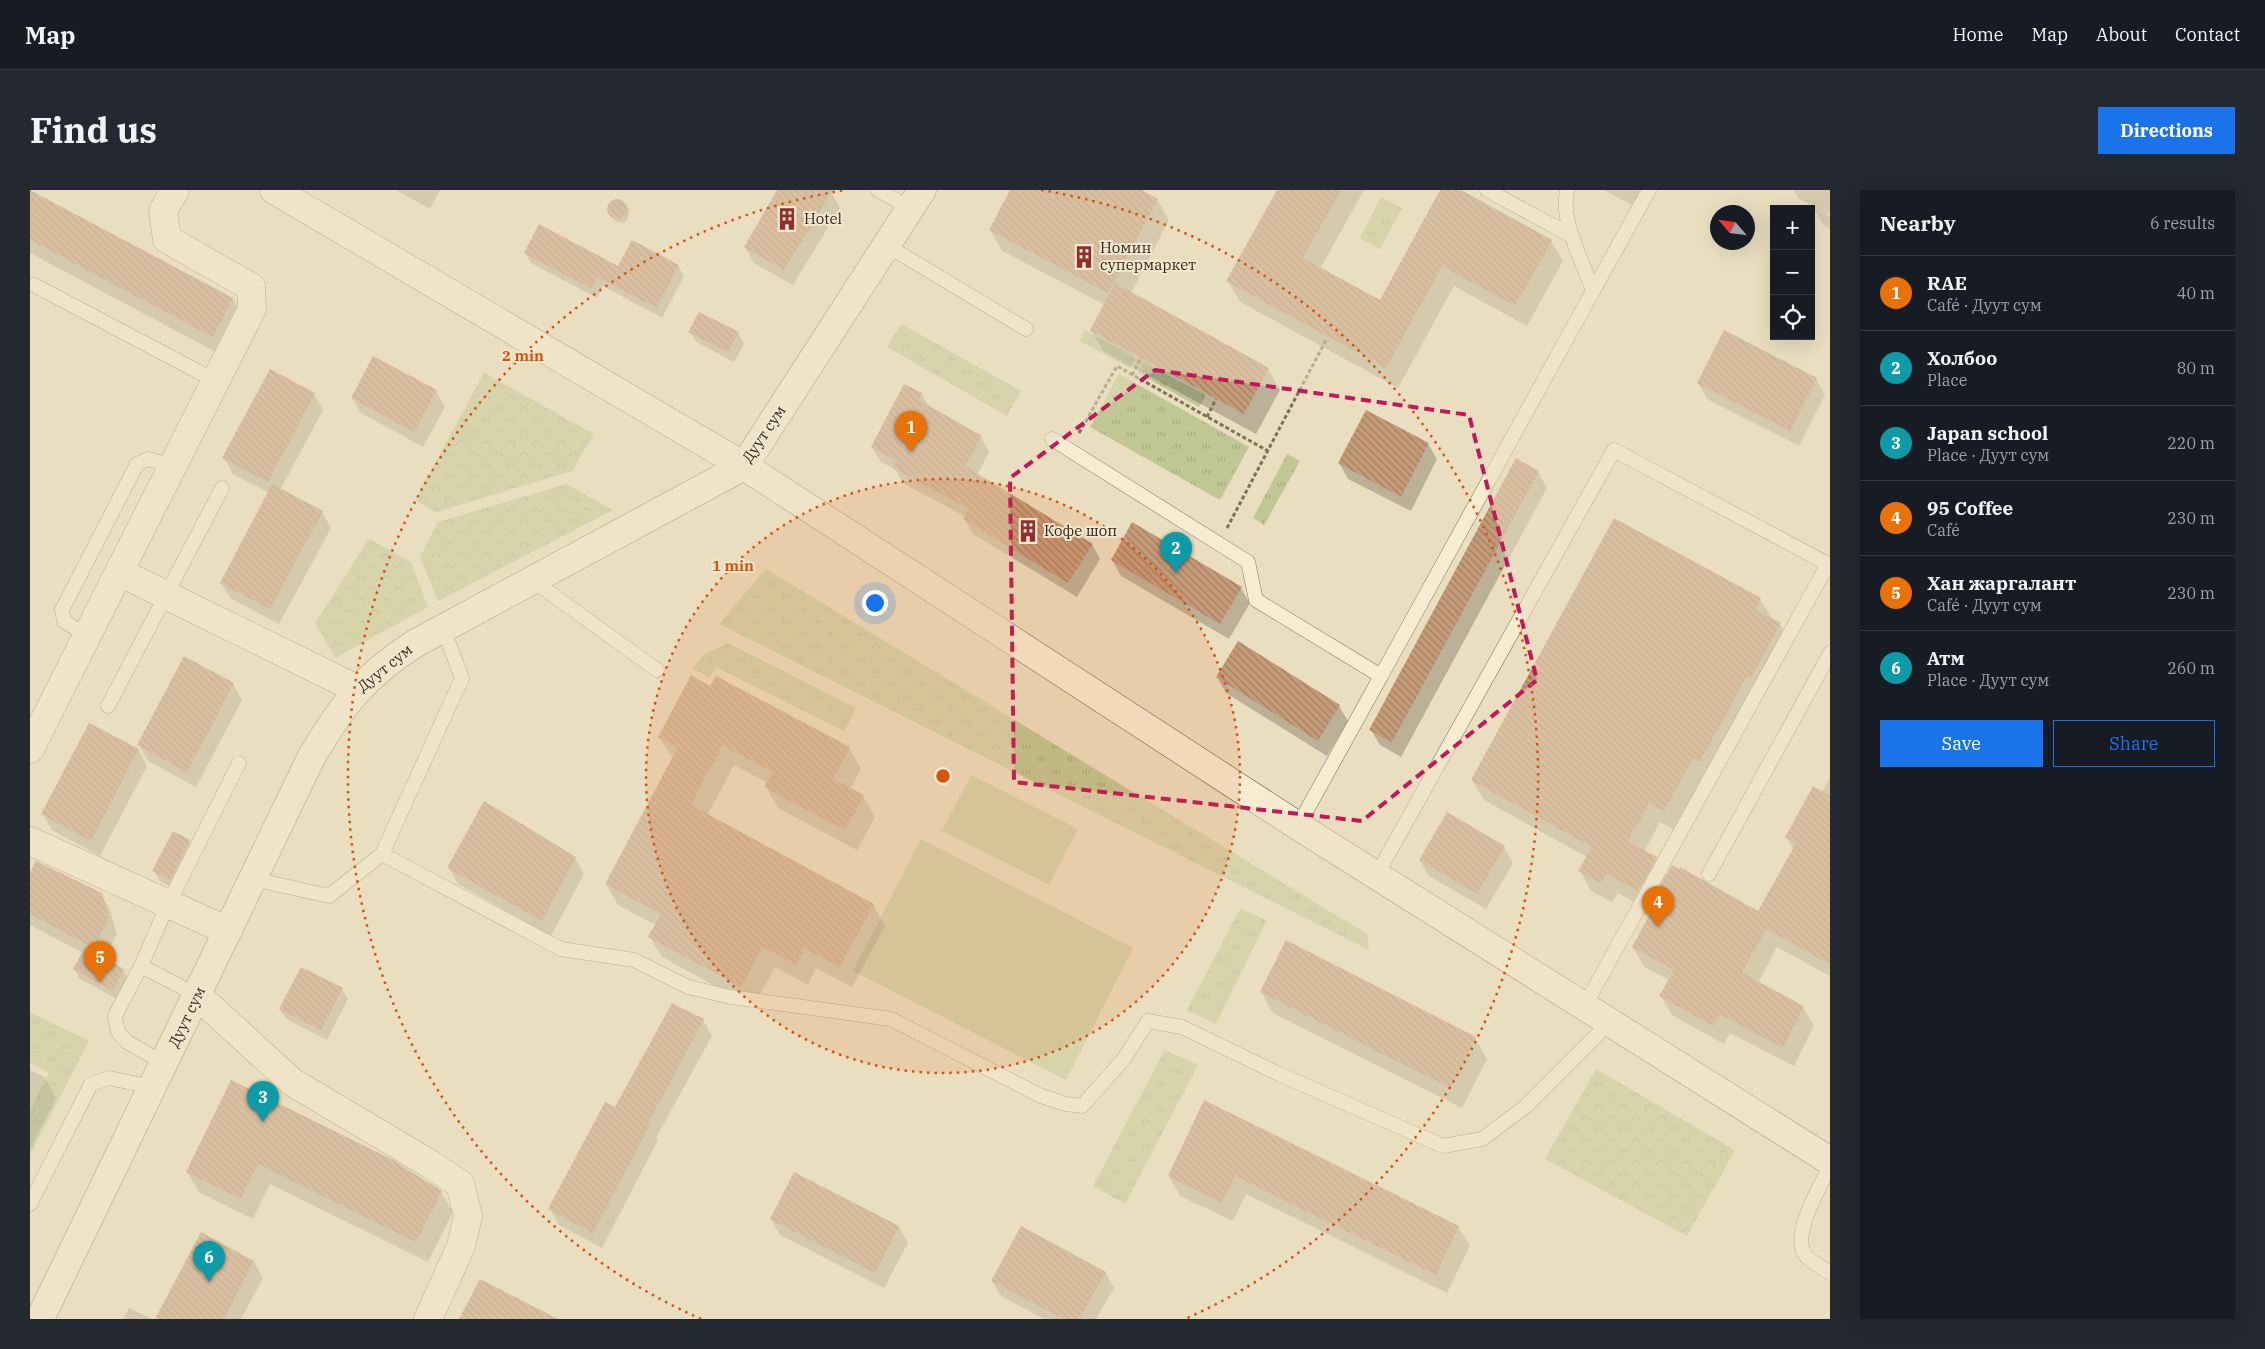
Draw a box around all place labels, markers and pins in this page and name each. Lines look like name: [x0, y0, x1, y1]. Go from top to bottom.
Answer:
building icon: Hotel: [774, 206, 800, 232]
place label: Hotel: [804, 209, 842, 228]
place label: Номин супермаркет: [1100, 238, 1196, 274]
building icon: Номин супермаркет: [1071, 244, 1097, 270]
pin: 1: [895, 411, 927, 452]
building icon: Кофе шоп: [1015, 518, 1041, 544]
place label: Кофе шоп: [1044, 521, 1117, 540]
pin: 2: [1160, 532, 1192, 573]
centre of rings: [934, 767, 952, 785]
pin: 4: [1642, 886, 1674, 927]
pin: 5: [84, 941, 116, 982]
pin: 3: [247, 1081, 279, 1122]
pin: 6: [193, 1241, 225, 1282]

